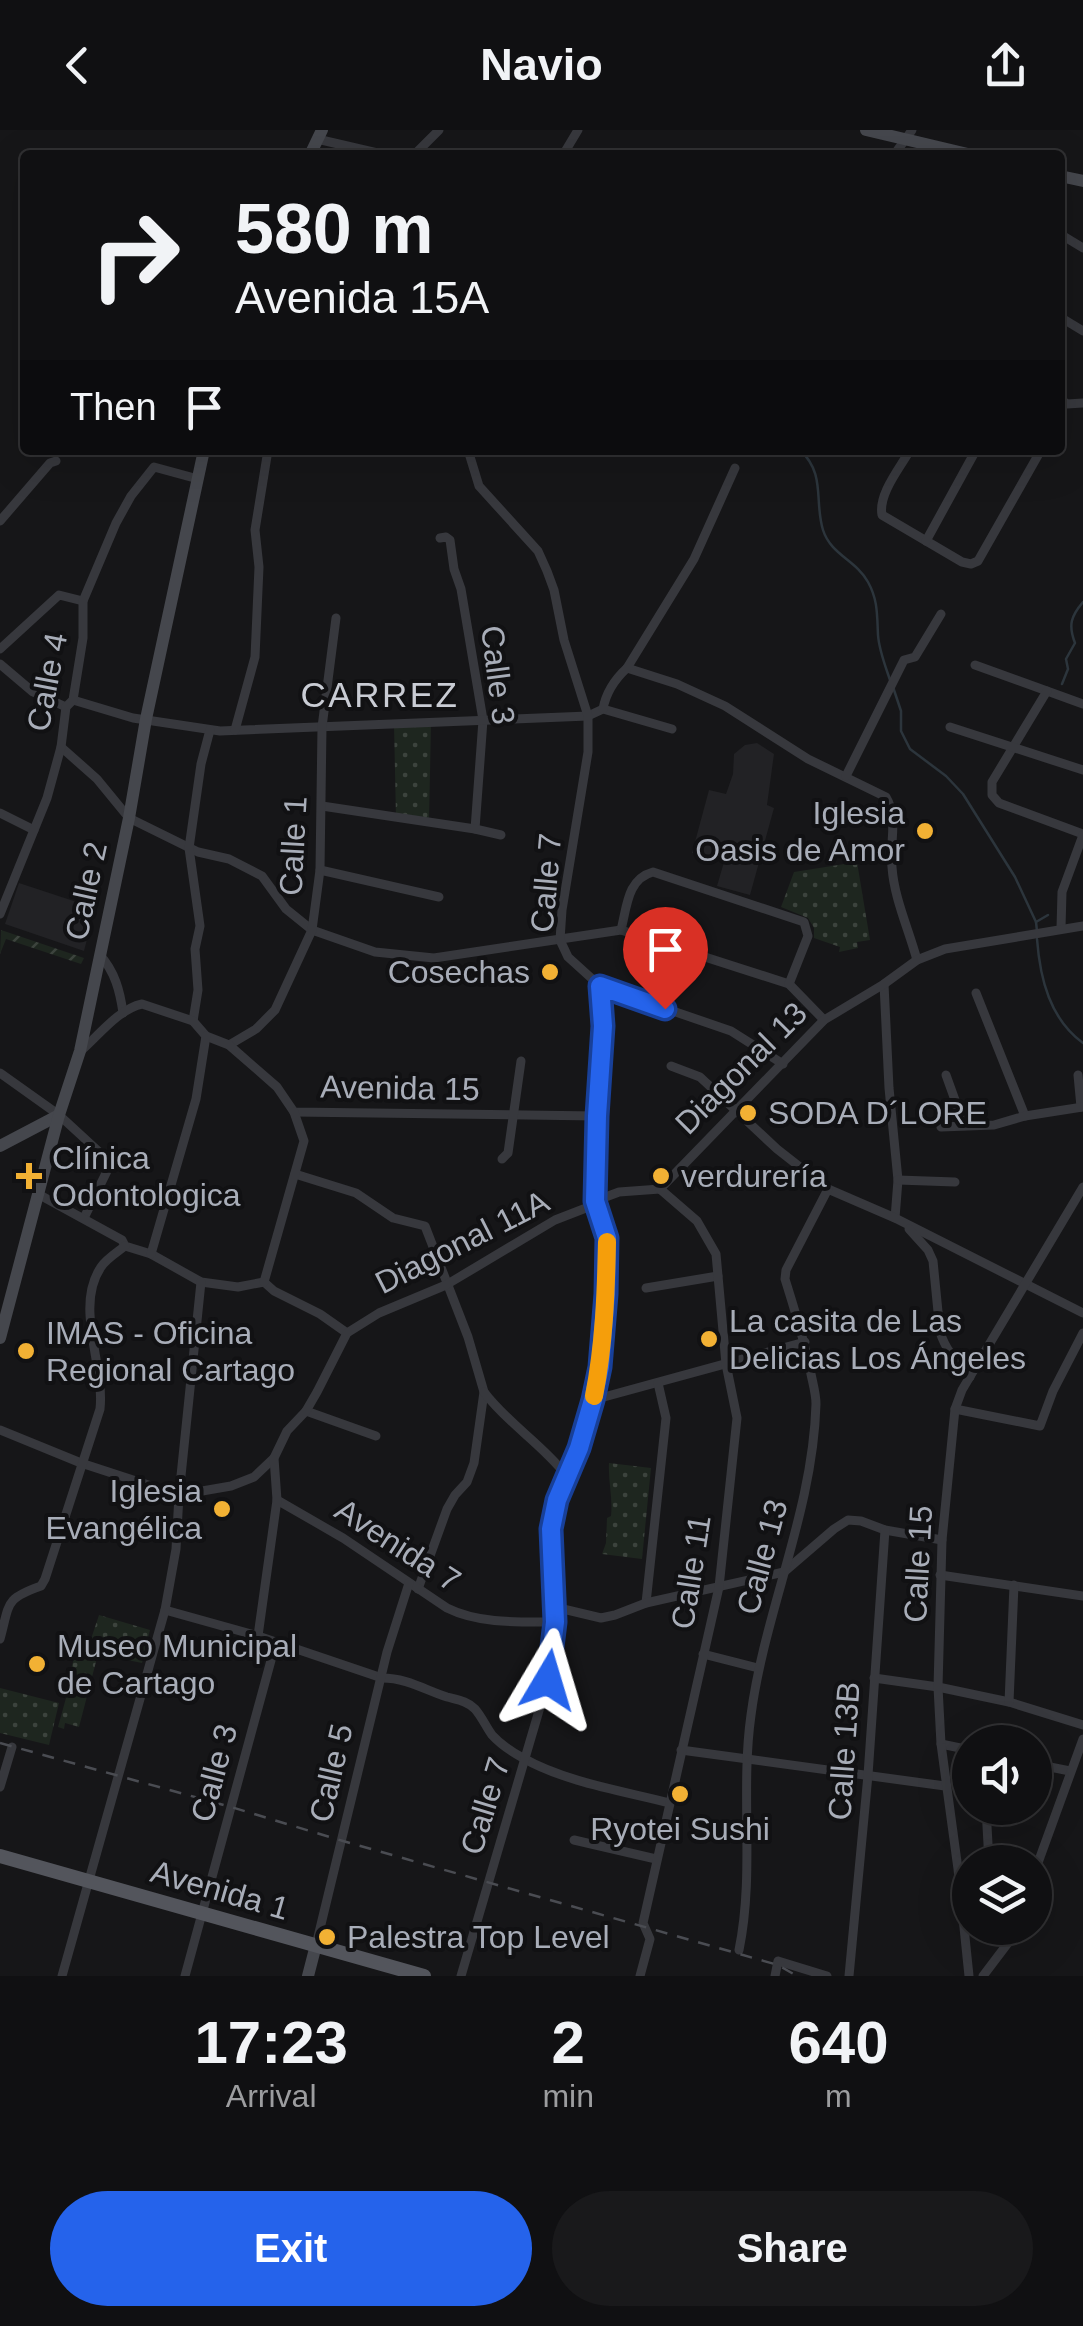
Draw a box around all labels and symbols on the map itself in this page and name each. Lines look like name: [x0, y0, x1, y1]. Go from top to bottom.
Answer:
street label: Calle 3: [474, 623, 522, 727]
street label: Calle 4: [20, 630, 74, 734]
district label: CARREZ: [301, 675, 459, 714]
street label: Calle 1: [272, 795, 314, 897]
place label: Iglesia Oasis de Amor: [695, 795, 905, 868]
marker: Iglesia Oasis de Amor: [914, 820, 936, 842]
street label: Calle 7: [524, 832, 568, 934]
street label: Calle 2: [58, 839, 114, 943]
pin: [623, 907, 708, 1010]
place label: Cosechas: [388, 954, 530, 990]
marker: Cosechas: [539, 961, 561, 983]
street label: Diagonal 13: [668, 995, 814, 1141]
street label: Avenida 15: [320, 1069, 480, 1107]
place label: SODA D´LORE: [768, 1095, 987, 1131]
marker: SODA D´LORE: [737, 1102, 759, 1124]
place label: Clínica Odontologica: [52, 1140, 241, 1213]
place label: verdurería: [681, 1158, 827, 1194]
marker: Clínica Odontologica: [16, 1163, 42, 1189]
marker: verdurería: [650, 1165, 672, 1187]
street label: Diagonal 11A: [369, 1183, 555, 1301]
place label: La casita de Las Delicias Los Ángeles: [729, 1303, 1026, 1376]
place label: IMAS - Oficina Regional Cartago: [46, 1315, 295, 1388]
marker: La casita de Las Delicias Los Ángeles: [698, 1328, 720, 1350]
marker: IMAS - Oficina Regional Cartago: [15, 1340, 37, 1362]
place label: Iglesia Evangélica: [45, 1473, 202, 1546]
street label: Avenida 7: [329, 1491, 467, 1599]
street label: Calle 13: [729, 1496, 795, 1618]
marker: Iglesia Evangélica: [211, 1498, 233, 1520]
street label: Calle 15: [897, 1504, 939, 1624]
street label: Calle 11: [664, 1512, 718, 1632]
place label: Museo Municipal de Cartago: [57, 1628, 297, 1701]
position arrow: [496, 1628, 600, 1732]
marker: Museo Municipal de Cartago: [26, 1653, 48, 1675]
street label: Calle 13B: [821, 1681, 867, 1821]
street label: Calle 3: [184, 1720, 244, 1826]
street label: Calle 5: [302, 1720, 360, 1826]
street label: Calle 7: [453, 1753, 517, 1859]
marker: Ryotei Sushi: [669, 1783, 691, 1805]
place label: Ryotei Sushi: [590, 1811, 770, 1847]
street label: Avenida 1: [147, 1853, 293, 1927]
place label: Palestra Top Level: [347, 1919, 610, 1955]
marker: Palestra Top Level: [316, 1926, 338, 1948]

